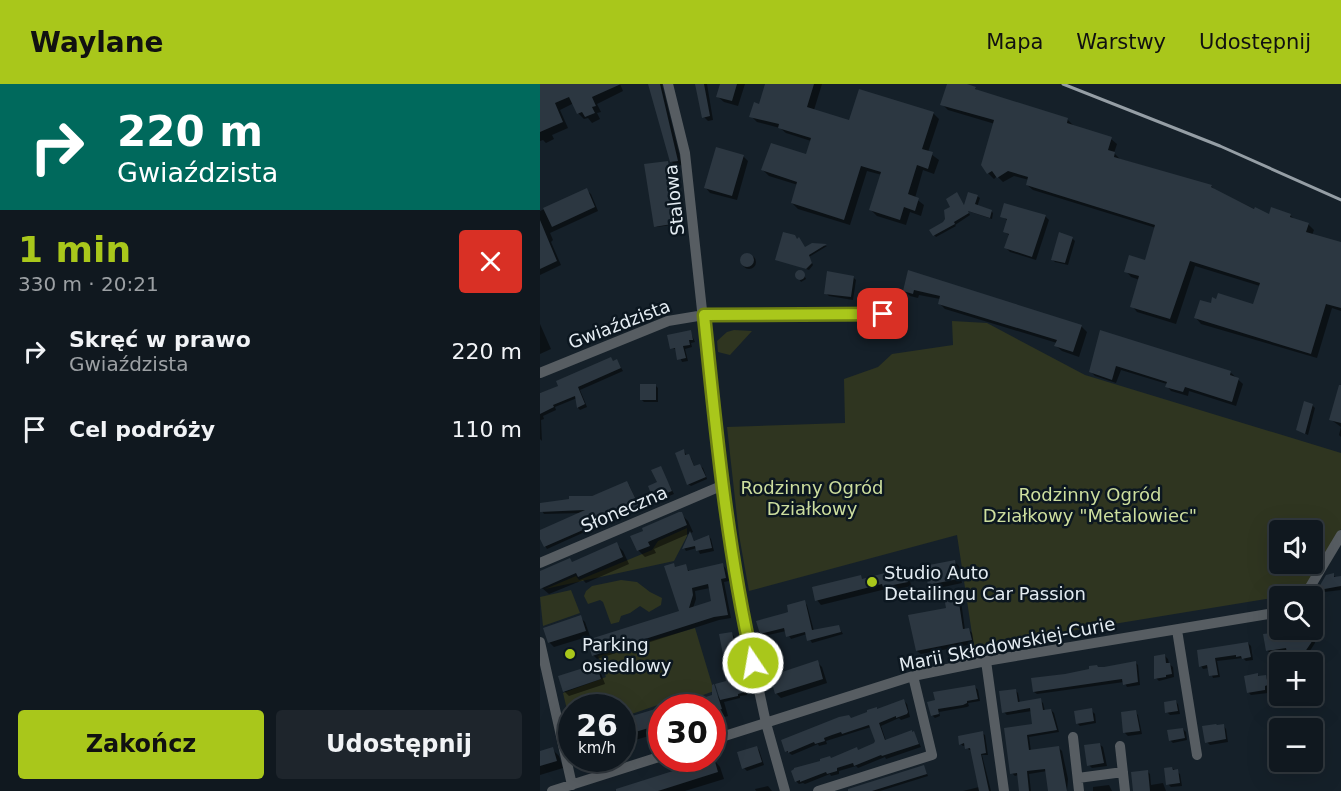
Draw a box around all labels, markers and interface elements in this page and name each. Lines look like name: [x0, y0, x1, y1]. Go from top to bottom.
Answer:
text: Waylane: [30, 26, 164, 59]
text: Mapa: [986, 30, 1043, 54]
text: Warstwy: [1076, 30, 1166, 54]
text: Udostępnij: [1199, 30, 1311, 54]
text: 220 m: [117, 107, 263, 156]
icon: right: [18, 108, 96, 186]
text: Gwiaździsta: [117, 157, 278, 188]
street label: Stalowa: [660, 163, 688, 237]
text: 1 min: [18, 229, 131, 270]
button: close: [459, 230, 522, 293]
text: 330 m · 20:21: [18, 272, 159, 296]
pin: [857, 288, 908, 339]
street label: Gwiaździsta: [565, 295, 673, 353]
icon: arrive: [866, 297, 899, 330]
text: Skręć w prawo: [69, 327, 251, 352]
icon: right: [18, 335, 51, 368]
text: 220 m: [452, 339, 522, 364]
text: Gwiaździsta: [69, 352, 188, 376]
icon: arrive: [18, 413, 51, 446]
text: Cel podróży: [69, 417, 215, 442]
text: 110 m: [452, 417, 522, 442]
park label: Rodzinny Ogród Działkowy: [741, 477, 883, 519]
street label: Słoneczna: [578, 481, 670, 537]
park label: Rodzinny Ogród Działkowy "Metalowiec": [983, 484, 1197, 526]
map controls: [1269, 520, 1323, 772]
button: sound: [1269, 520, 1323, 574]
place label: Studio Auto Detailingu Car Passion: [884, 562, 1086, 604]
marker: Studio Auto Detailingu Car Passion: [865, 575, 879, 589]
button: search: [1269, 586, 1323, 640]
street label: Marii Skłodowskiej-Curie: [897, 613, 1117, 675]
position arrow: [721, 631, 785, 695]
place label: Parking osiedlowy: [582, 634, 672, 676]
marker: Parking osiedlowy: [563, 647, 577, 661]
button: +: [1269, 652, 1323, 706]
speed limit sign: 30: [648, 694, 726, 772]
text: 26: [576, 708, 618, 743]
button: Zakończ: [18, 710, 264, 779]
button: Udostępnij: [276, 710, 522, 779]
button: −: [1269, 718, 1323, 772]
text: km/h: [578, 739, 616, 757]

